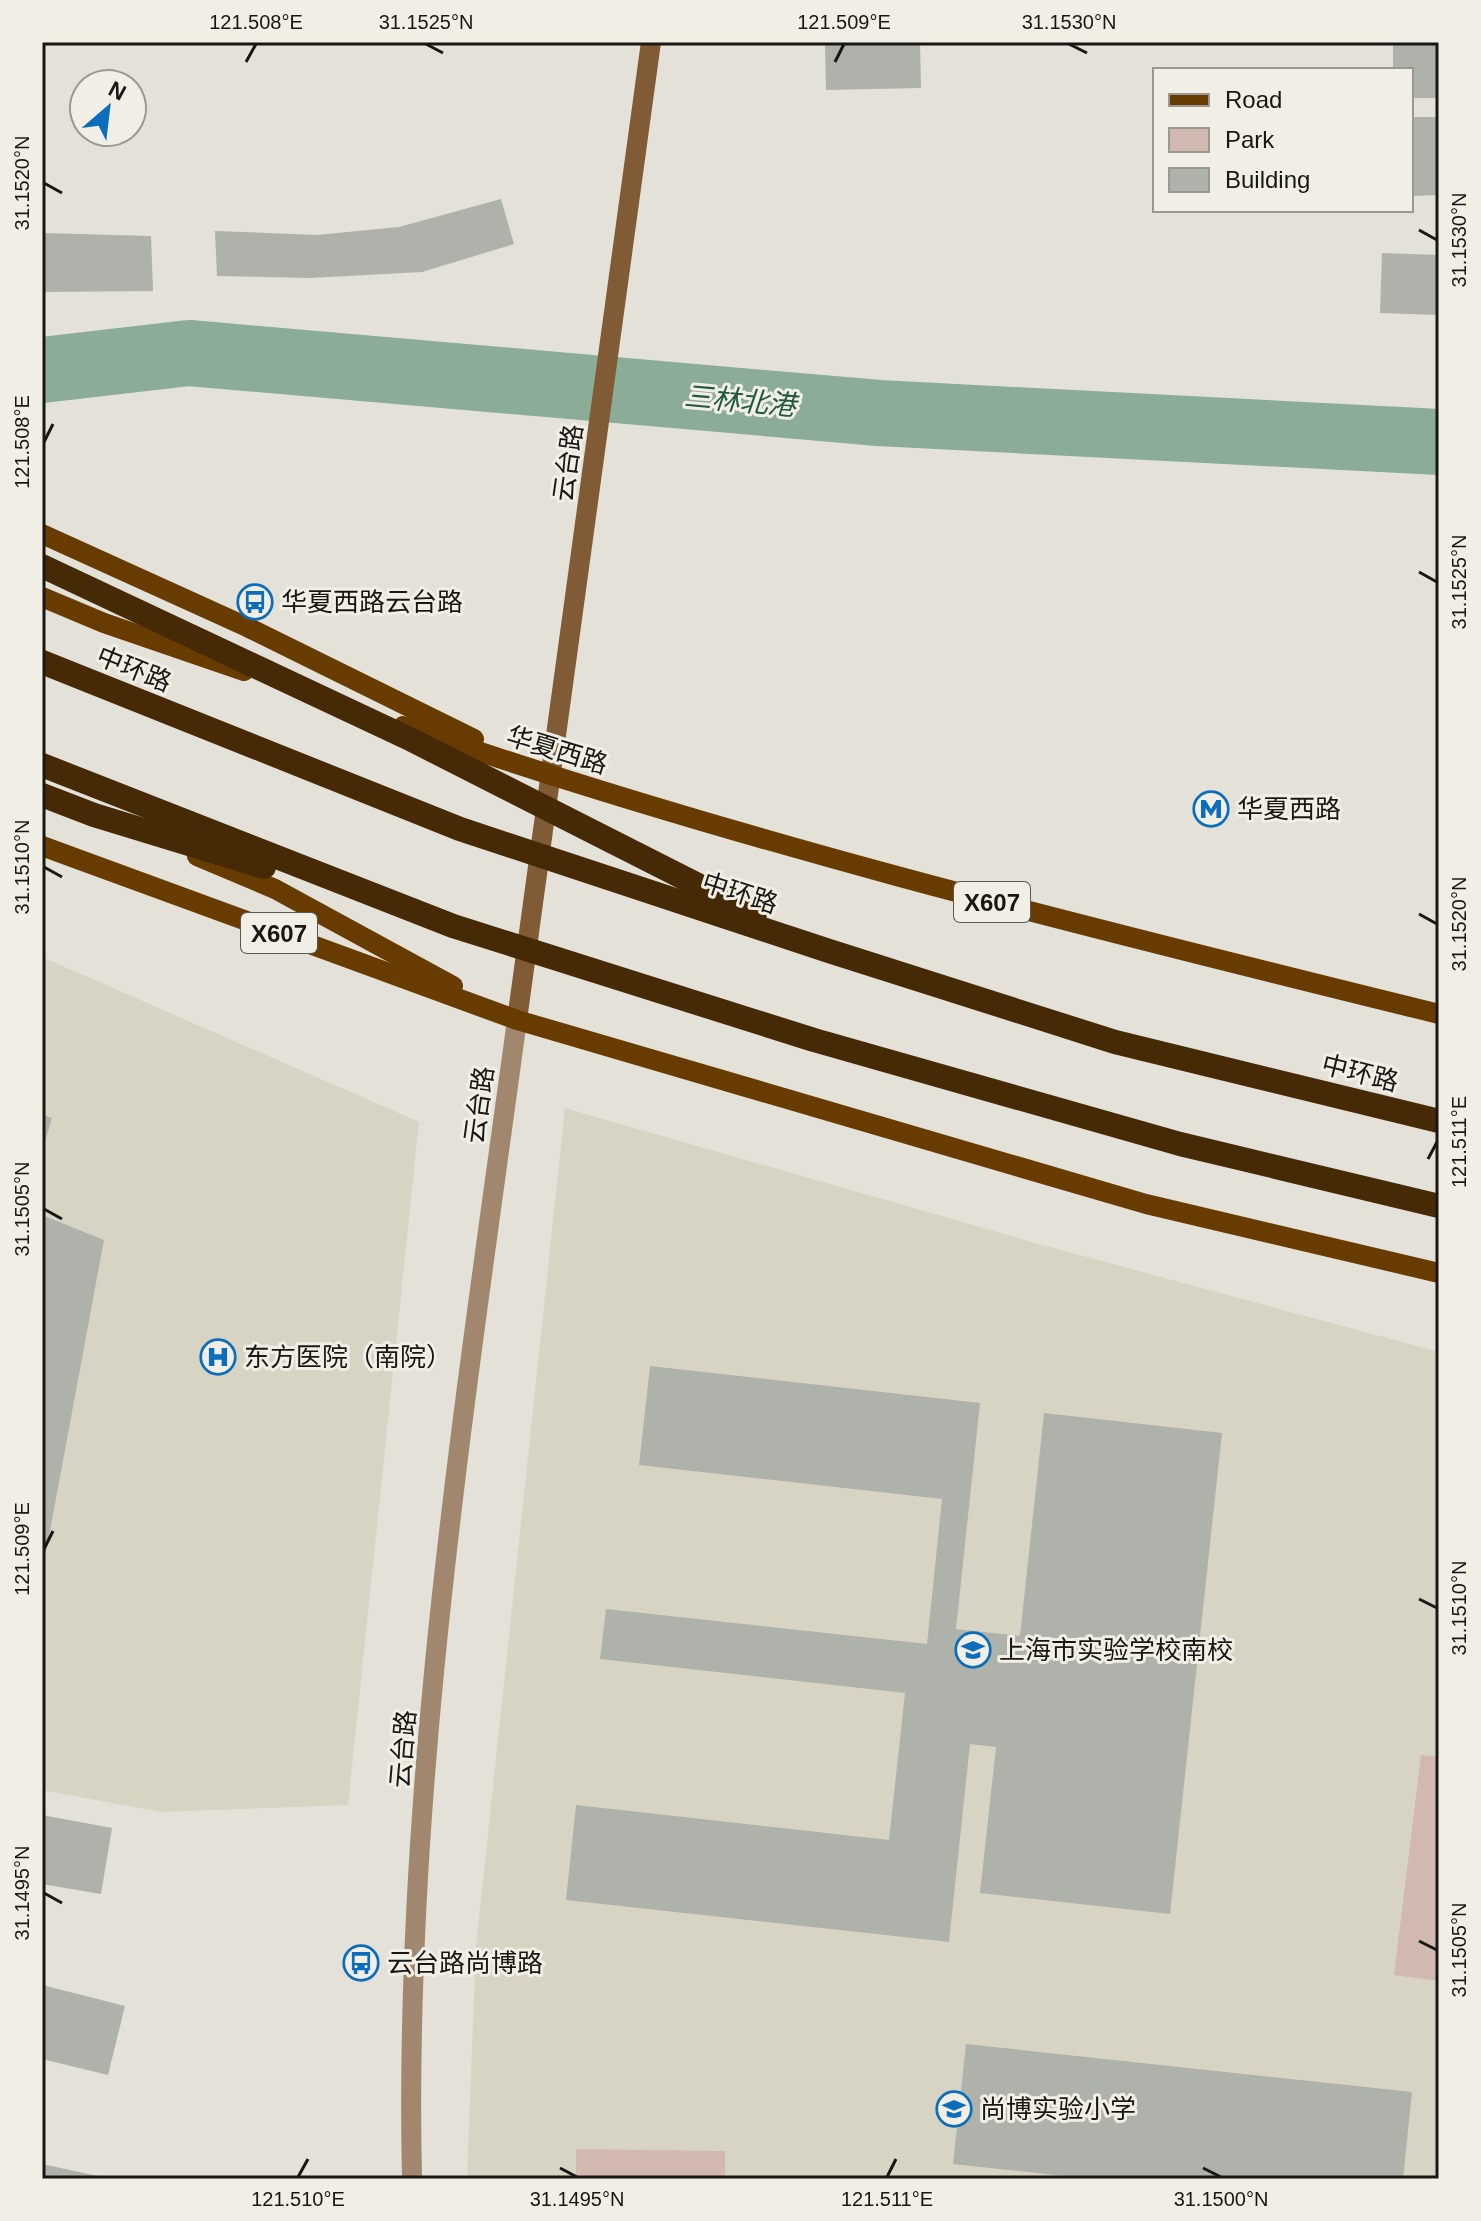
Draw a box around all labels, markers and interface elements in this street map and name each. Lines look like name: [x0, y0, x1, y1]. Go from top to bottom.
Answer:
text: 121.508°E: [209, 11, 303, 33]
text: 31.1525°N: [379, 11, 473, 33]
text: 121.509°E: [797, 11, 891, 33]
text: 31.1530°N: [1022, 11, 1116, 33]
north arrow: [68, 68, 148, 148]
legend: [1153, 68, 1413, 212]
text: N: [104, 76, 130, 106]
text: Road: [1225, 86, 1282, 113]
text: Park: [1225, 126, 1275, 153]
text: 31.1520°N: [11, 136, 33, 230]
text: Building: [1225, 166, 1310, 193]
text: 31.1530°N: [1448, 193, 1470, 287]
water label: 三林北港: [683, 381, 801, 422]
text: 121.508°E: [11, 395, 33, 489]
street label: 云台路: [548, 422, 588, 504]
text: 31.1525°N: [1448, 535, 1470, 629]
bus stop icon: 华夏西路云台路: [236, 583, 274, 621]
place label: 华夏西路云台路: [281, 587, 463, 617]
street label: 中环路: [92, 640, 176, 698]
street label: 华夏西路: [503, 720, 611, 780]
metro station icon: 华夏西路: [1192, 790, 1230, 828]
place label: 华夏西路: [1237, 794, 1341, 824]
text: 31.1510°N: [11, 820, 33, 914]
street label: 中环路: [698, 867, 782, 919]
text: 31.1520°N: [1448, 877, 1470, 971]
road number: X607: [954, 882, 1030, 922]
road number: X607: [241, 913, 317, 953]
street label: 中环路: [1319, 1049, 1401, 1097]
street label: 云台路: [459, 1064, 499, 1146]
text: 121.511°E: [1448, 1096, 1470, 1188]
text: 31.1505°N: [11, 1162, 33, 1256]
hospital icon: 东方医院（南院）: [199, 1338, 237, 1376]
place label: 东方医院（南院）: [244, 1342, 452, 1372]
text: 121.509°E: [11, 1502, 33, 1596]
text: 31.1510°N: [1448, 1561, 1470, 1655]
school or university icon: 上海市实验学校南校: [954, 1631, 992, 1669]
place label: 上海市实验学校南校: [999, 1635, 1233, 1665]
street label: 云台路: [385, 1709, 421, 1789]
text: 31.1495°N: [11, 1846, 33, 1940]
text: 31.1505°N: [1448, 1903, 1470, 1997]
bus stop icon: 云台路尚博路: [342, 1944, 380, 1982]
place label: 云台路尚博路: [387, 1948, 543, 1978]
school or university icon: 尚博实验小学: [935, 2090, 973, 2128]
place label: 尚博实验小学: [980, 2094, 1136, 2124]
text: 121.510°E: [251, 2188, 345, 2210]
text: 31.1495°N: [530, 2188, 624, 2210]
text: 121.511°E: [841, 2188, 933, 2210]
text: 31.1500°N: [1174, 2188, 1268, 2210]

